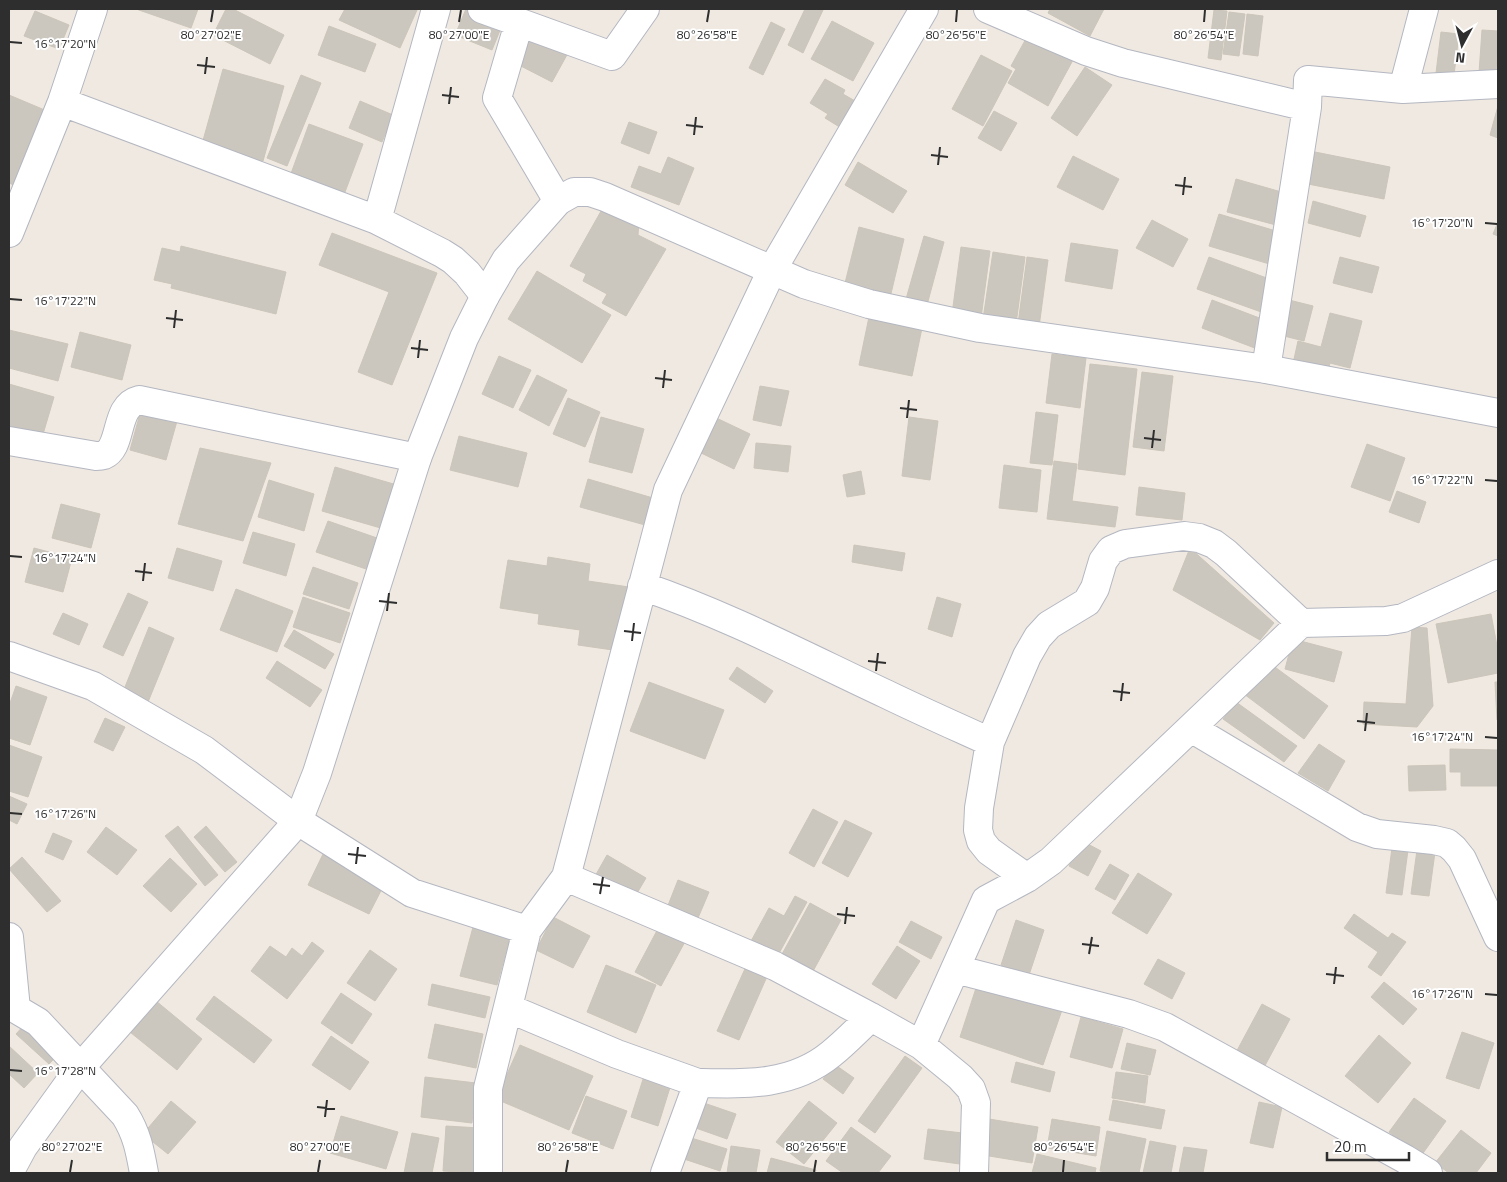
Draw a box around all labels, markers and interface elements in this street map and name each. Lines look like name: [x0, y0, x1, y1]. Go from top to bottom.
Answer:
north arrow: [1437, 20, 1487, 70]
text: 80°27'02"E: [181, 25, 242, 44]
text: 80°27'00"E: [429, 25, 490, 44]
text: 80°26'58"E: [677, 25, 738, 44]
text: 80°26'56"E: [926, 25, 987, 44]
text: 80°26'54"E: [1174, 25, 1235, 44]
text: 16°17'20"N: [34, 34, 96, 53]
text: N: [1454, 47, 1466, 69]
text: 16°17'20"N: [1411, 213, 1473, 232]
text: 16°17'22"N: [34, 291, 96, 310]
text: 16°17'22"N: [1411, 470, 1473, 489]
text: 16°17'24"N: [34, 548, 96, 567]
text: 16°17'24"N: [1411, 727, 1473, 746]
text: 16°17'26"N: [34, 804, 96, 823]
text: 16°17'26"N: [1411, 984, 1473, 1003]
text: 16°17'28"N: [34, 1061, 96, 1080]
scale bar: [1327, 1130, 1410, 1162]
text: 20 m: [1334, 1135, 1367, 1158]
text: 80°27'02"E: [42, 1137, 103, 1156]
text: 80°27'00"E: [290, 1137, 351, 1156]
text: 80°26'58"E: [538, 1137, 599, 1156]
text: 80°26'56"E: [786, 1137, 847, 1156]
text: 80°26'54"E: [1034, 1137, 1095, 1156]

